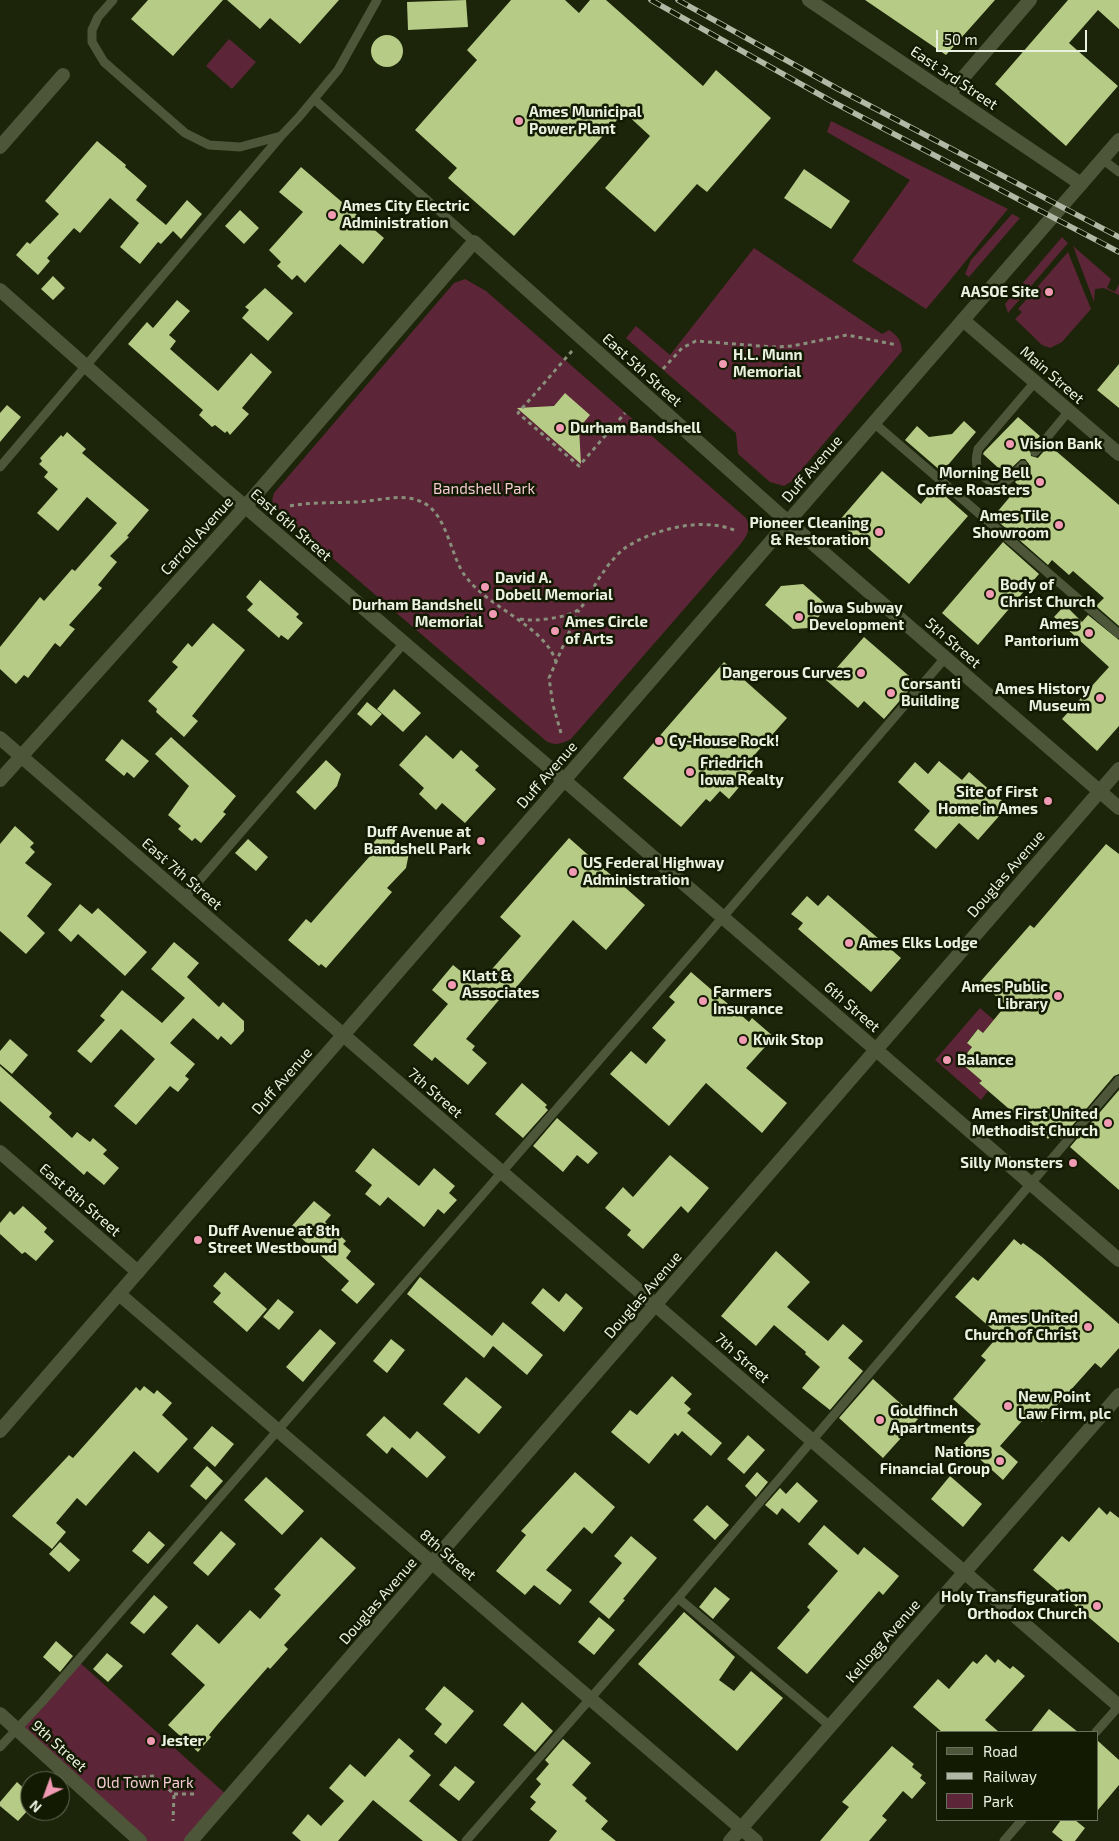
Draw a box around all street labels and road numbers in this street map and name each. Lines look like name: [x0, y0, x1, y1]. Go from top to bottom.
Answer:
street label: East 3rd Street: [907, 42, 1001, 114]
street label: East 5th Street: [599, 330, 685, 410]
street label: Main Street: [1016, 342, 1088, 408]
street label: Duff Avenue: [778, 432, 846, 506]
street label: East 6th Street: [247, 485, 335, 565]
street label: Carroll Avenue: [157, 493, 237, 579]
street label: 5th Street: [922, 614, 984, 672]
street label: Duff Avenue: [513, 738, 581, 812]
street label: Douglas Avenue: [963, 827, 1049, 921]
street label: East 7th Street: [138, 834, 226, 914]
street label: 6th Street: [820, 978, 884, 1036]
street label: Duff Avenue: [248, 1044, 316, 1118]
street label: 7th Street: [404, 1064, 466, 1122]
street label: East 8th Street: [36, 1160, 124, 1240]
street label: Douglas Avenue: [600, 1248, 686, 1342]
street label: 7th Street: [711, 1329, 773, 1387]
street label: 8th Street: [416, 1526, 480, 1584]
street label: Douglas Avenue: [335, 1554, 421, 1648]
street label: Kellogg Avenue: [842, 1596, 924, 1686]
street label: 9th Street: [28, 1717, 90, 1775]

